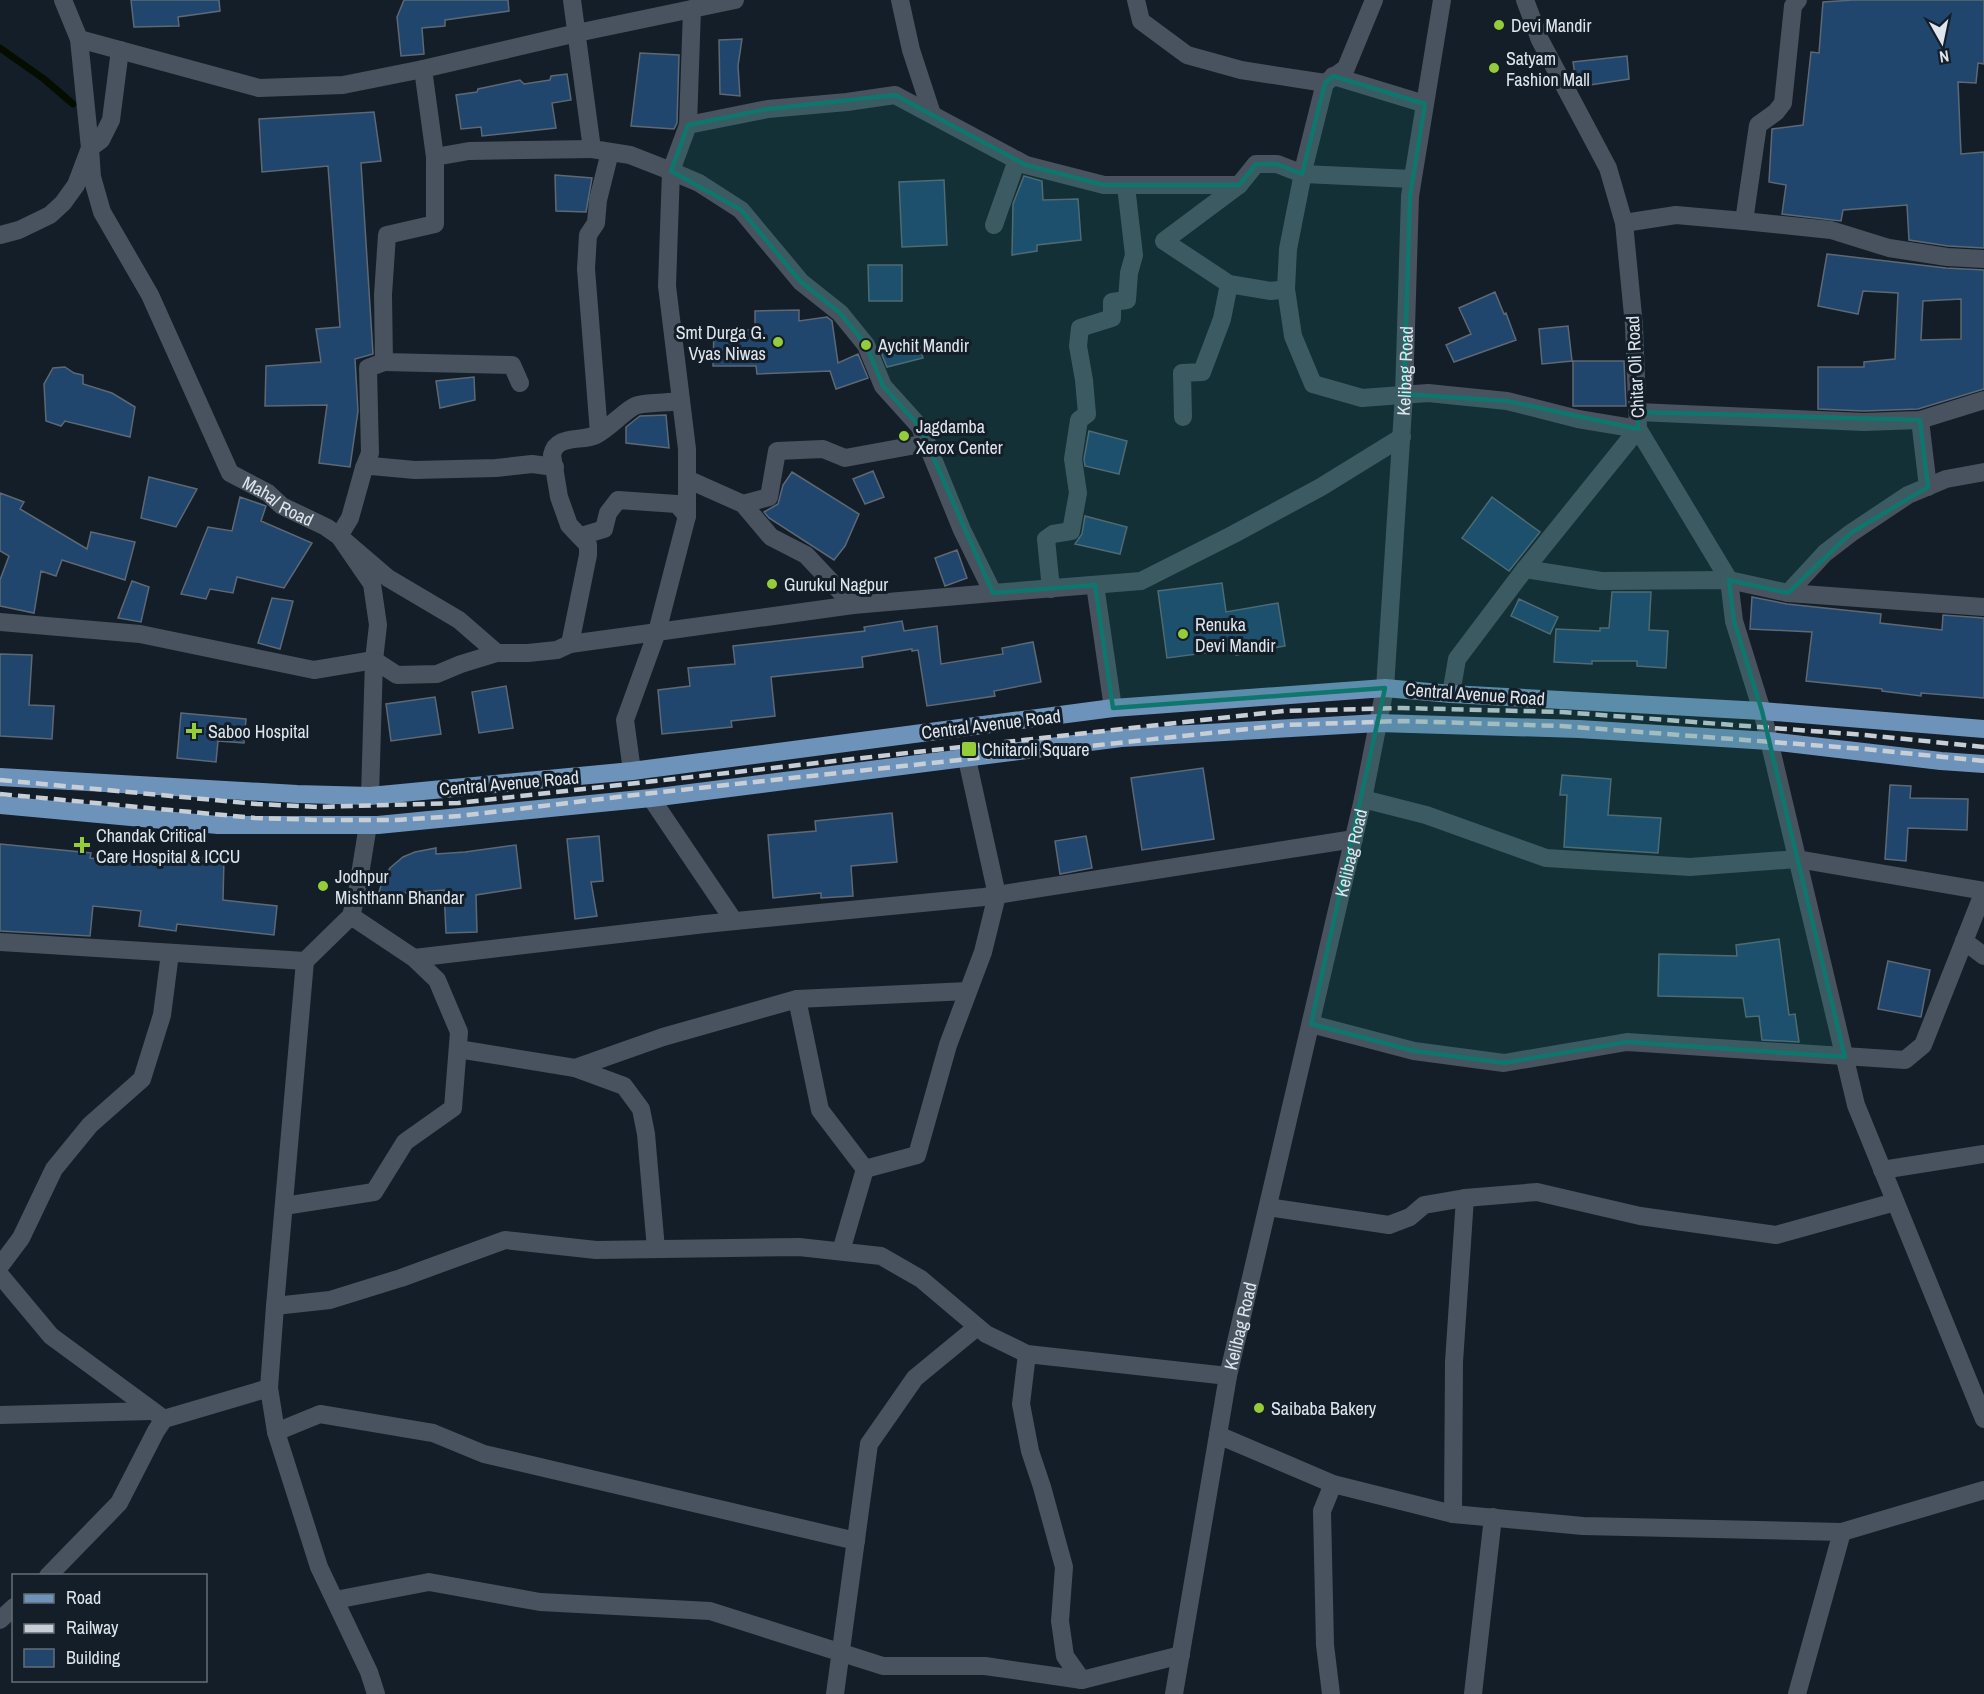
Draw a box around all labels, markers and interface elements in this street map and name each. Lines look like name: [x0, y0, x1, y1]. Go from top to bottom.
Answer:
north arrow: [1912, 12, 1972, 72]
place label: Devi Mandir: [1511, 13, 1591, 38]
marker: Devi Mandir: [1492, 18, 1506, 32]
text: N: [1938, 45, 1951, 68]
place label: Satyam Fashion Mall: [1506, 46, 1590, 92]
marker: Satyam Fashion Mall: [1487, 61, 1501, 75]
street label: Chitar Oli Road: [1620, 315, 1650, 419]
place label: Smt Durga G. Vyas Niwas: [676, 320, 766, 366]
street label: Kelibag Road: [1390, 326, 1419, 416]
place label: Aychit Mandir: [877, 333, 969, 358]
marker: Smt Durga G. Vyas Niwas: [771, 335, 785, 349]
marker: Aychit Mandir: [859, 338, 873, 352]
place label: Jagdamba Xerox Center: [916, 414, 1003, 460]
marker: Jagdamba Xerox Center: [897, 429, 911, 443]
street label: Mahal Road: [238, 469, 318, 532]
place label: Gurukul Nagpur: [784, 572, 888, 597]
marker: Gurukul Nagpur: [765, 577, 779, 591]
place label: Renuka Devi Mandir: [1195, 612, 1275, 658]
marker: Renuka Devi Mandir: [1176, 627, 1190, 641]
street label: Central Avenue Road: [1404, 677, 1546, 711]
street label: Central Avenue Road: [920, 703, 1062, 745]
place label: Saboo Hospital: [208, 719, 309, 744]
marker: Saboo Hospital: [185, 722, 203, 740]
place label: Chitaroli Square: [982, 737, 1089, 762]
marker: Chitaroli Square: [960, 740, 978, 758]
street label: Central Avenue Road: [438, 764, 580, 802]
street label: Kelibag Road: [1328, 806, 1373, 899]
place label: Chandak Critical Care Hospital & ICCU: [96, 823, 240, 869]
marker: Chandak Critical Care Hospital & ICCU: [73, 836, 91, 854]
place label: Jodhpur Mishthann Bhandar: [335, 864, 464, 910]
marker: Jodhpur Mishthann Bhandar: [316, 879, 330, 893]
street label: Kelibag Road: [1217, 1279, 1262, 1372]
place label: Saibaba Bakery: [1271, 1396, 1377, 1421]
marker: Saibaba Bakery: [1252, 1401, 1266, 1415]
legend: [12, 1574, 207, 1682]
text: Road: [66, 1585, 101, 1610]
text: Railway: [66, 1615, 119, 1640]
text: Building: [66, 1645, 121, 1670]

